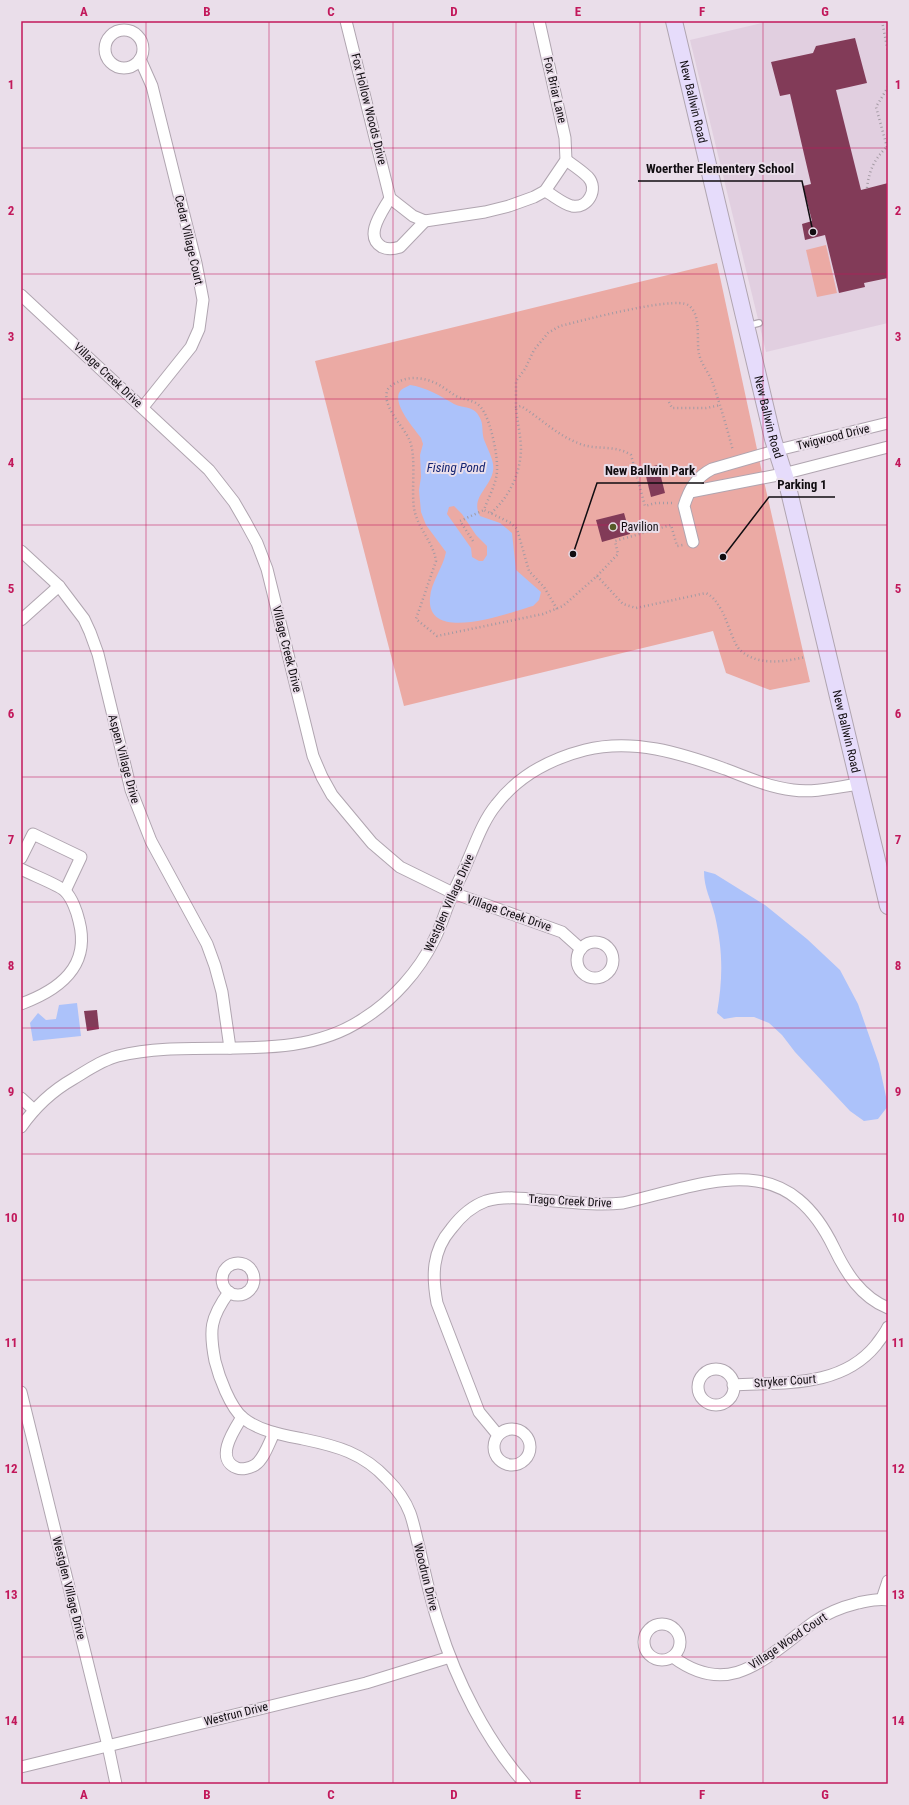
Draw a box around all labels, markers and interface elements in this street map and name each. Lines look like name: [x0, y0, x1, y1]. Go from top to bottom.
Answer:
text: A: [80, 4, 88, 19]
text: B: [203, 4, 211, 19]
text: C: [327, 4, 335, 19]
text: D: [450, 4, 458, 19]
text: E: [575, 4, 582, 19]
text: F: [699, 4, 705, 19]
text: G: [821, 4, 829, 19]
street label: Fox Hollow Woods Drive: [348, 52, 390, 166]
street label: Fox Briar Lane: [541, 55, 570, 125]
street label: New Ballwin Road: [677, 59, 710, 145]
text: 1: [8, 77, 14, 92]
text: 1: [895, 77, 901, 92]
callout: Woerther Elementery School: [638, 156, 802, 181]
text: Woerther Elementery School: [646, 161, 794, 176]
street label: Cedar Village Court: [172, 194, 206, 287]
text: 2: [8, 203, 15, 218]
text: 2: [895, 203, 902, 218]
text: 3: [8, 329, 14, 344]
text: 3: [895, 329, 901, 344]
street label: Village Creek Drive: [71, 340, 145, 411]
street label: New Ballwin Road: [751, 374, 786, 460]
street label: Twigwood Drive: [795, 421, 871, 453]
text: 4: [8, 455, 15, 470]
text: 4: [895, 455, 902, 470]
callout: New Ballwin Park: [597, 458, 704, 483]
water label: Fising Pond: [427, 460, 486, 475]
text: New Ballwin Park: [605, 463, 696, 478]
callout: Parking 1: [769, 472, 835, 497]
text: Parking 1: [777, 477, 827, 492]
place label: Pavilion: [621, 520, 659, 534]
marker: Pavilion: [608, 522, 618, 532]
text: 5: [8, 581, 15, 596]
text: 5: [895, 581, 902, 596]
street label: Village Creek Drive: [269, 604, 305, 694]
street label: New Ballwin Road: [830, 688, 863, 774]
text: 6: [8, 706, 15, 721]
text: 6: [895, 706, 902, 721]
street label: Aspen Village Drive: [105, 713, 143, 805]
text: 7: [8, 832, 15, 847]
text: 7: [895, 832, 902, 847]
street label: Westglen Village Drive: [421, 852, 477, 954]
street label: Village Creek Drive: [465, 892, 554, 934]
text: 8: [8, 958, 14, 973]
text: 8: [895, 958, 901, 973]
text: 9: [8, 1084, 14, 1099]
text: 9: [895, 1084, 901, 1099]
street label: Trago Creek Drive: [528, 1192, 612, 1210]
text: 10: [4, 1210, 18, 1225]
text: 10: [891, 1210, 905, 1225]
text: 11: [4, 1335, 18, 1350]
text: 11: [891, 1335, 905, 1350]
street label: Stryker Court: [754, 1372, 817, 1390]
text: 12: [4, 1461, 18, 1476]
text: 12: [891, 1461, 905, 1476]
street label: Westglen Village Drive: [49, 1535, 89, 1641]
street label: Woodrun Drive: [411, 1542, 441, 1612]
text: 13: [4, 1587, 18, 1602]
text: 13: [891, 1587, 905, 1602]
street label: Village Wood Court: [746, 1610, 830, 1672]
street label: Westrun Drive: [202, 1699, 270, 1729]
text: 14: [4, 1713, 18, 1728]
text: 14: [891, 1713, 905, 1728]
text: A: [80, 1787, 88, 1802]
text: B: [203, 1787, 211, 1802]
text: C: [327, 1787, 335, 1802]
text: D: [450, 1787, 458, 1802]
text: E: [575, 1787, 582, 1802]
text: F: [699, 1787, 705, 1802]
text: G: [821, 1787, 829, 1802]

